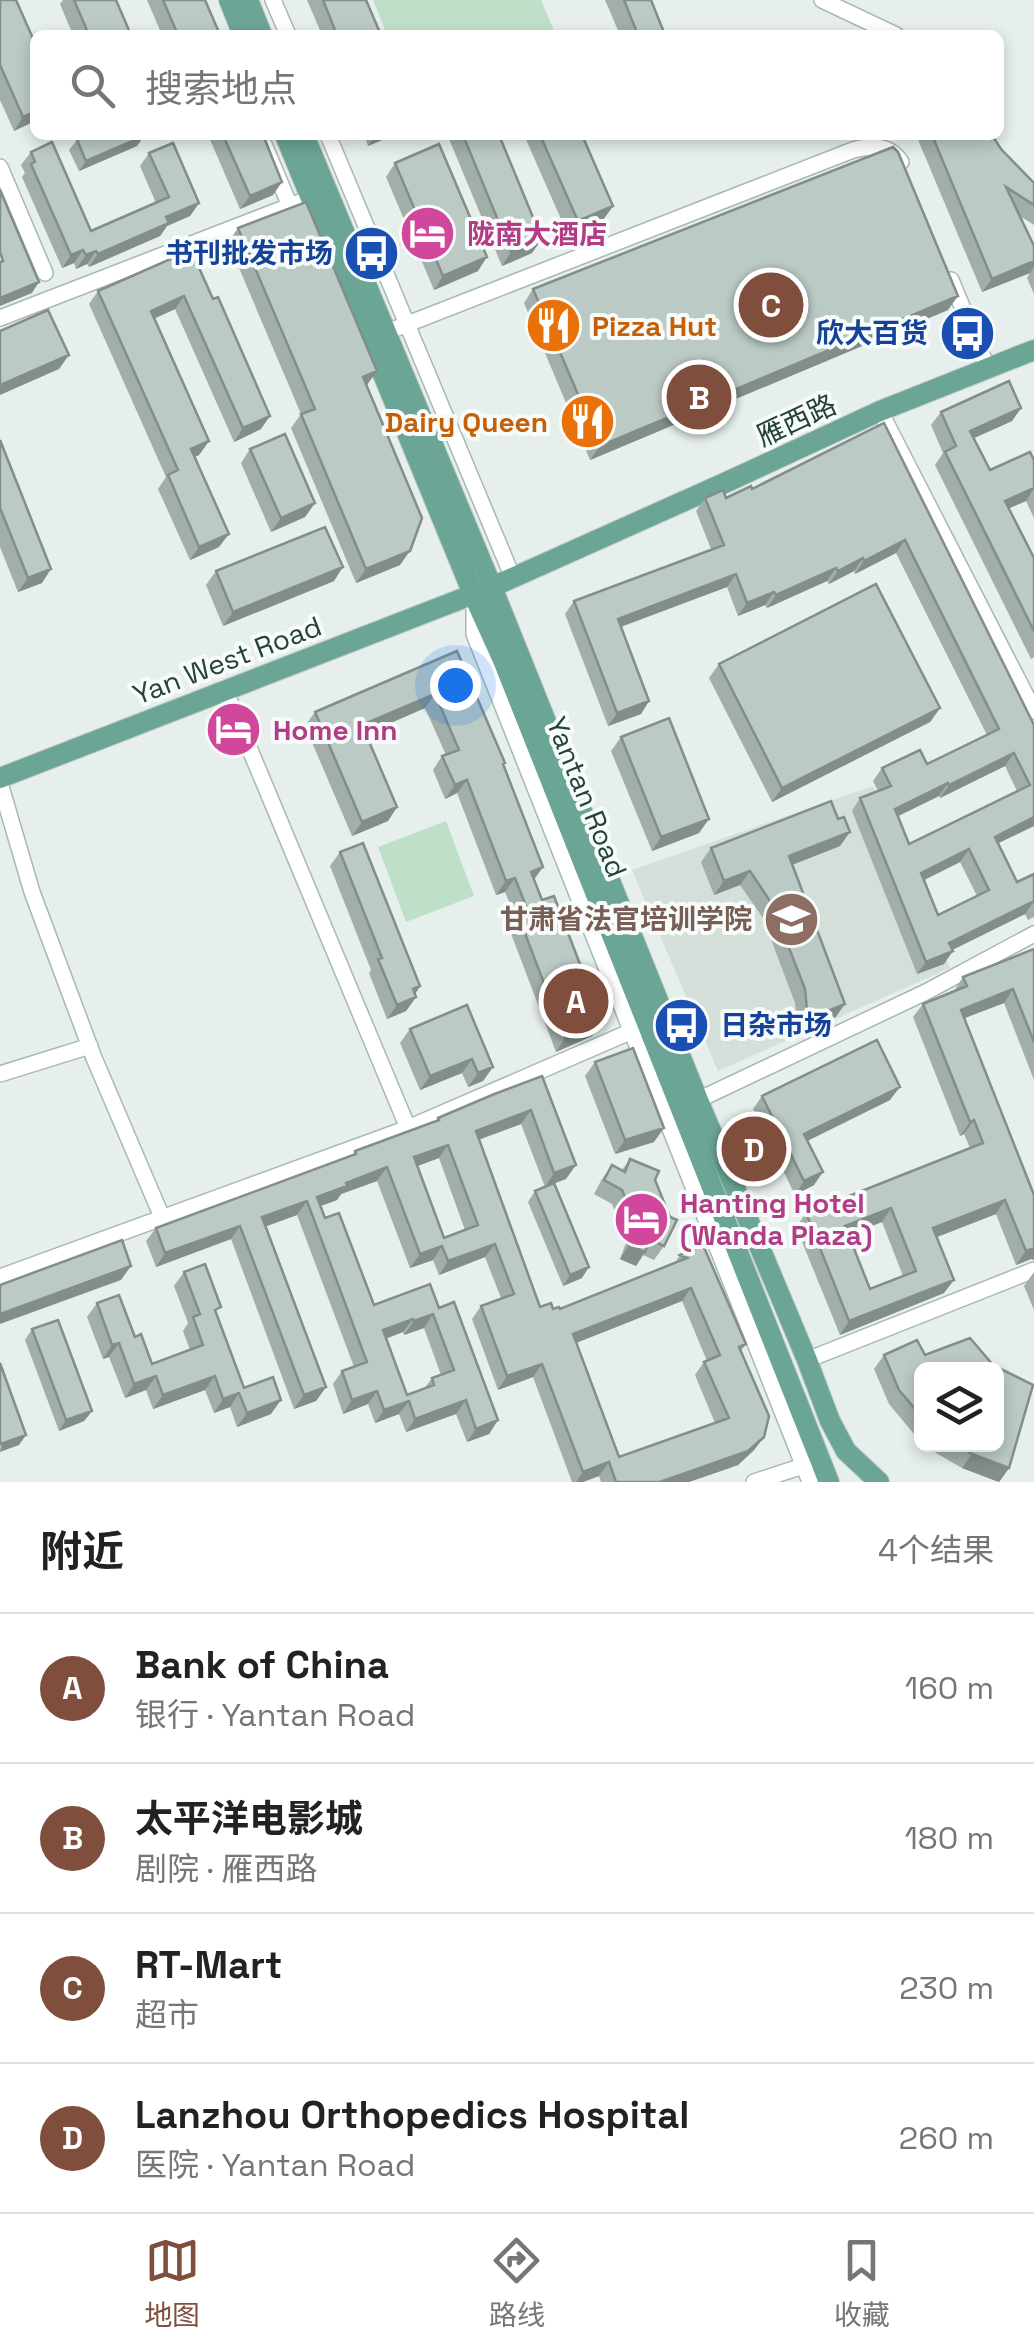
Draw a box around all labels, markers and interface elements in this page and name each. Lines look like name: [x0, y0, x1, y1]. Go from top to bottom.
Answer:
search box: [30, 30, 1004, 140]
icon: search: [65, 58, 120, 113]
text: 搜索地点: [145, 65, 297, 113]
hotel icon: 陇南大酒店: [398, 204, 458, 264]
place label: 陇南大酒店: [467, 216, 607, 252]
bus stop icon: 书刊批发市场: [342, 223, 402, 283]
place label: 书刊批发市场: [165, 235, 333, 271]
pin: C: [738, 268, 804, 342]
restaurant icon: Pizza Hut: [523, 296, 583, 356]
bus stop icon: 欣大百货: [937, 303, 997, 363]
place label: Pizza Hut: [592, 308, 717, 344]
place label: 欣大百货: [816, 315, 928, 351]
pin: B: [666, 360, 732, 434]
street label: 雁西路: [750, 386, 842, 454]
restaurant icon: Dairy Queen: [557, 392, 617, 452]
place label: Dairy Queen: [385, 404, 548, 440]
street label: Yan West Road: [128, 608, 326, 712]
your location: [430, 660, 481, 711]
hotel icon: Home Inn: [204, 700, 264, 760]
place label: Home Inn: [273, 712, 398, 748]
street label: Yantan Road: [539, 712, 635, 882]
school or university icon: 甘肃省法官培训学院: [761, 889, 821, 949]
place label: 甘肃省法官培训学院: [500, 901, 752, 937]
pin: A: [544, 964, 608, 1038]
bus stop icon: 日杂市场: [651, 995, 711, 1055]
place label: 日杂市场: [720, 1007, 832, 1043]
pin: D: [722, 1112, 786, 1186]
place label: Hanting Hotel (Wanda Plaza): [680, 1185, 872, 1253]
hotel icon: Hanting Hotel (Wanda Plaza): [611, 1189, 671, 1249]
map controls: [914, 1362, 1004, 1452]
button: layers: [914, 1362, 1004, 1452]
text: 附近: [40, 1525, 124, 1578]
text: 4个结果: [878, 1530, 994, 1570]
text: Bank of China: [135, 1641, 389, 1689]
text: A: [62, 1668, 83, 1708]
text: 160 m: [905, 1668, 994, 1708]
text: 银行 · Yantan Road: [135, 1695, 415, 1735]
text: 太平洋电影城: [135, 1795, 363, 1843]
text: B: [62, 1818, 83, 1858]
text: 180 m: [904, 1818, 994, 1858]
text: 剧院 · 雁西路: [135, 1849, 317, 1889]
text: RT-Mart: [135, 1941, 282, 1989]
text: C: [62, 1968, 83, 2008]
text: 230 m: [899, 1968, 994, 2008]
text: 超市: [135, 1995, 199, 2035]
text: Lanzhou Orthopedics Hospital: [135, 2091, 689, 2139]
text: D: [62, 2118, 83, 2158]
text: 260 m: [899, 2118, 994, 2158]
text: 医院 · Yantan Road: [135, 2145, 415, 2185]
tab: 地图: [144, 2233, 200, 2333]
tab: 路线: [489, 2233, 545, 2333]
tab: 收藏: [834, 2233, 890, 2333]

